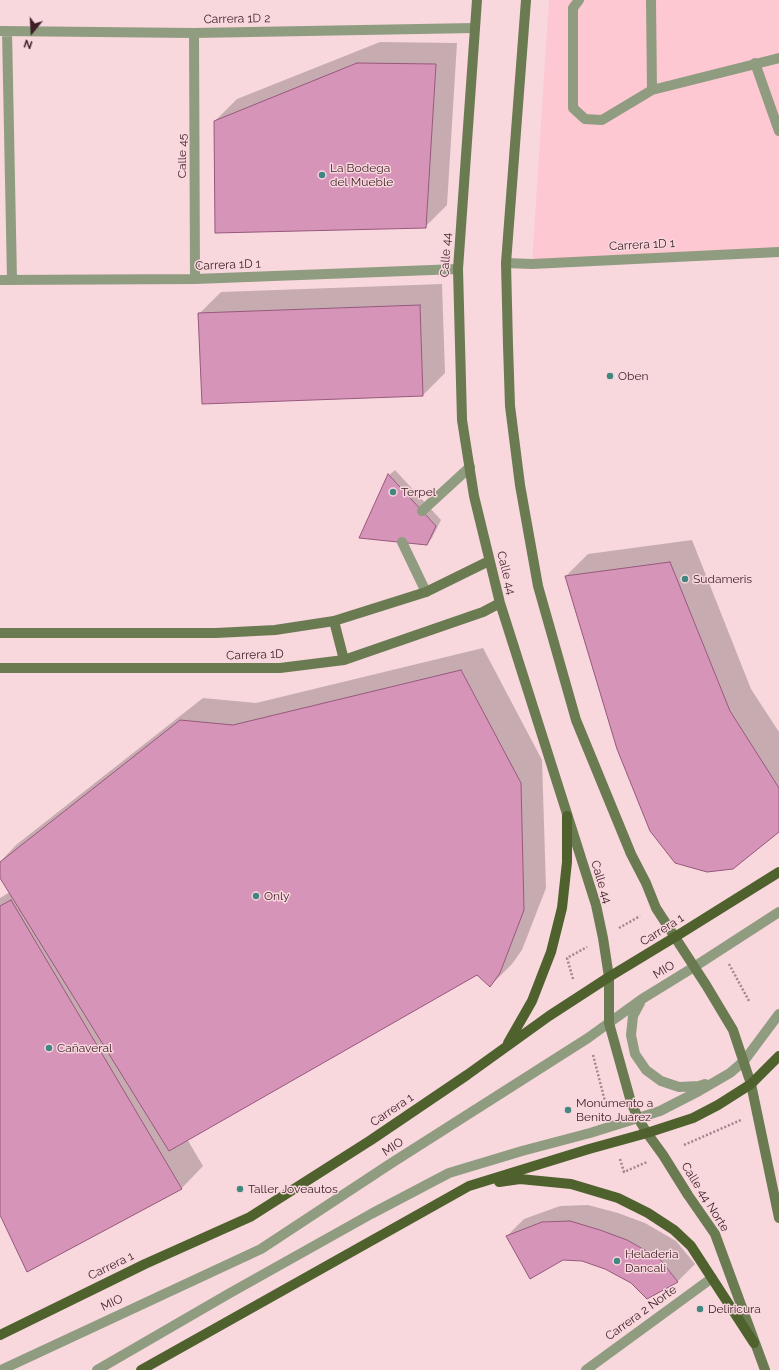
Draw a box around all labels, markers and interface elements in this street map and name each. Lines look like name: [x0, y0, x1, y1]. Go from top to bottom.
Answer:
street label: Carrera 1D 2: [203, 11, 271, 27]
north arrow: [12, 12, 52, 52]
text: N: [22, 36, 34, 51]
street label: Calle 45: [175, 134, 189, 178]
place label: La Bodega del Mueble: [330, 161, 393, 189]
marker: La Bodega del Mueble: [317, 170, 327, 180]
street label: Calle 44: [438, 232, 454, 278]
street label: Carrera 1D 1: [609, 236, 675, 254]
street label: Carrera 1D 1: [195, 257, 261, 273]
place label: Oben: [618, 369, 648, 383]
marker: Oben: [605, 371, 615, 381]
place label: Terpel: [401, 485, 436, 499]
marker: Terpel: [388, 487, 398, 497]
street label: Calle 44: [494, 550, 518, 596]
place label: Sudameris: [693, 572, 752, 586]
marker: Sudameris: [680, 574, 690, 584]
street label: Carrera 1D: [226, 647, 284, 663]
street label: Calle 44: [588, 859, 614, 905]
place label: Only: [264, 889, 290, 903]
marker: Only: [251, 891, 261, 901]
street label: Carrera 1: [637, 911, 687, 949]
street label: MIO: [651, 958, 677, 982]
place label: Cañaveral: [57, 1041, 112, 1055]
marker: Cañaveral: [44, 1043, 54, 1053]
street label: Carrera 1: [368, 1090, 416, 1130]
place label: Monumento a Benito Juarez: [576, 1096, 653, 1124]
marker: Monumento a Benito Juarez: [563, 1105, 573, 1115]
street label: MIO: [380, 1135, 406, 1159]
street label: Calle 44 Norte: [678, 1160, 732, 1234]
place label: Taller Joveautos: [248, 1182, 338, 1196]
marker: Taller Joveautos: [235, 1184, 245, 1194]
place label: Heladeria Dancali: [625, 1247, 678, 1275]
street label: Carrera 1: [86, 1249, 136, 1283]
marker: Heladeria Dancali: [612, 1256, 622, 1266]
street label: Carrera 2 Norte: [603, 1282, 679, 1344]
street label: MIO: [99, 1292, 125, 1314]
place label: Deliricura: [708, 1302, 761, 1316]
marker: Deliricura: [695, 1304, 705, 1314]

